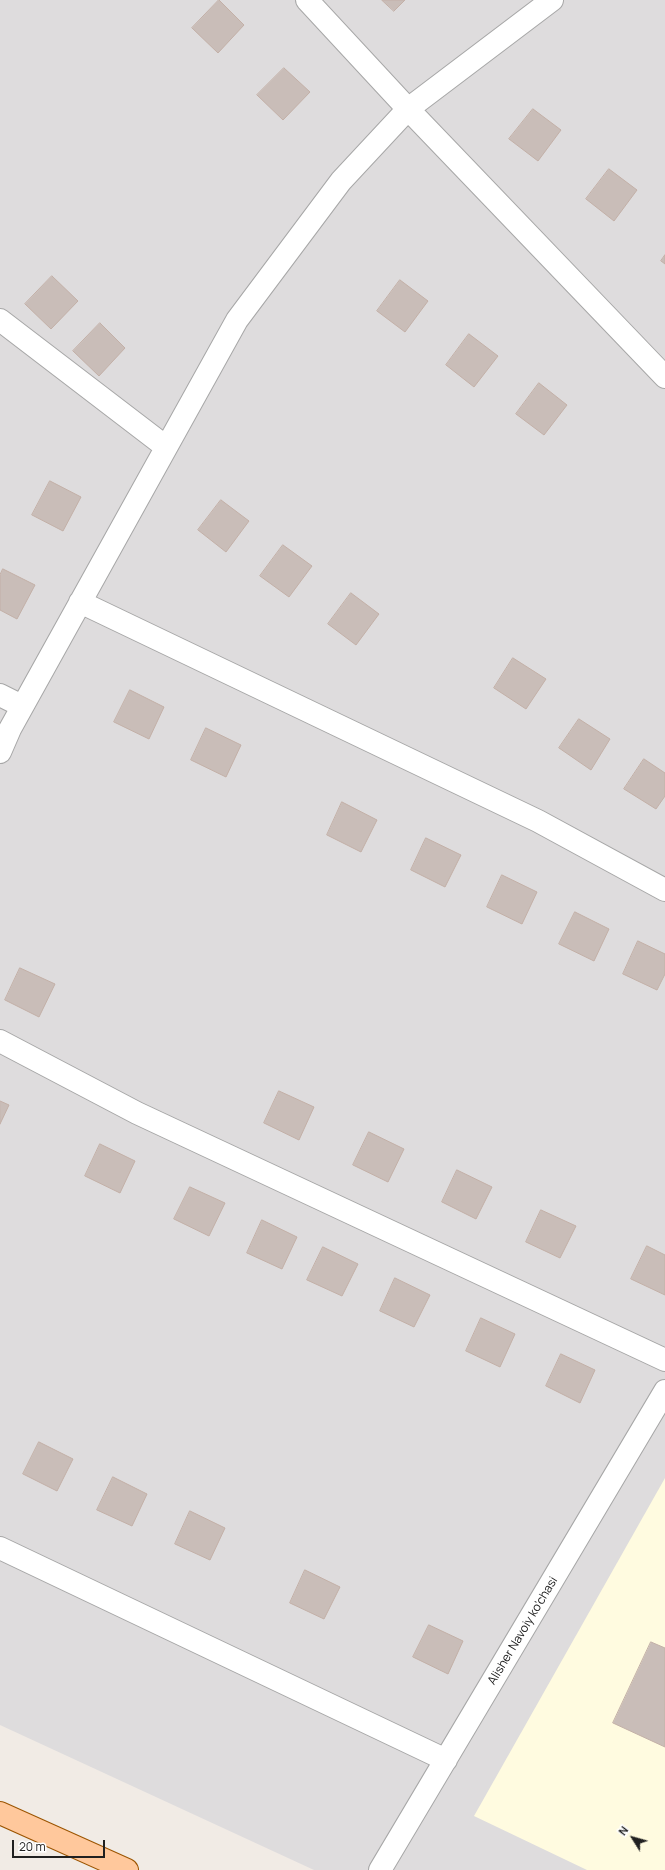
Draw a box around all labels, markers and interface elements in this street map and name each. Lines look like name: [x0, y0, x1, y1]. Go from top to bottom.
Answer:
street label: Alisher Navoiy ko'chasi: [485, 1574, 561, 1688]
north arrow: [613, 1818, 653, 1858]
text: N: [615, 1823, 631, 1838]
scale bar: [14, 1832, 107, 1858]
text: 20 m: [19, 1838, 46, 1855]

